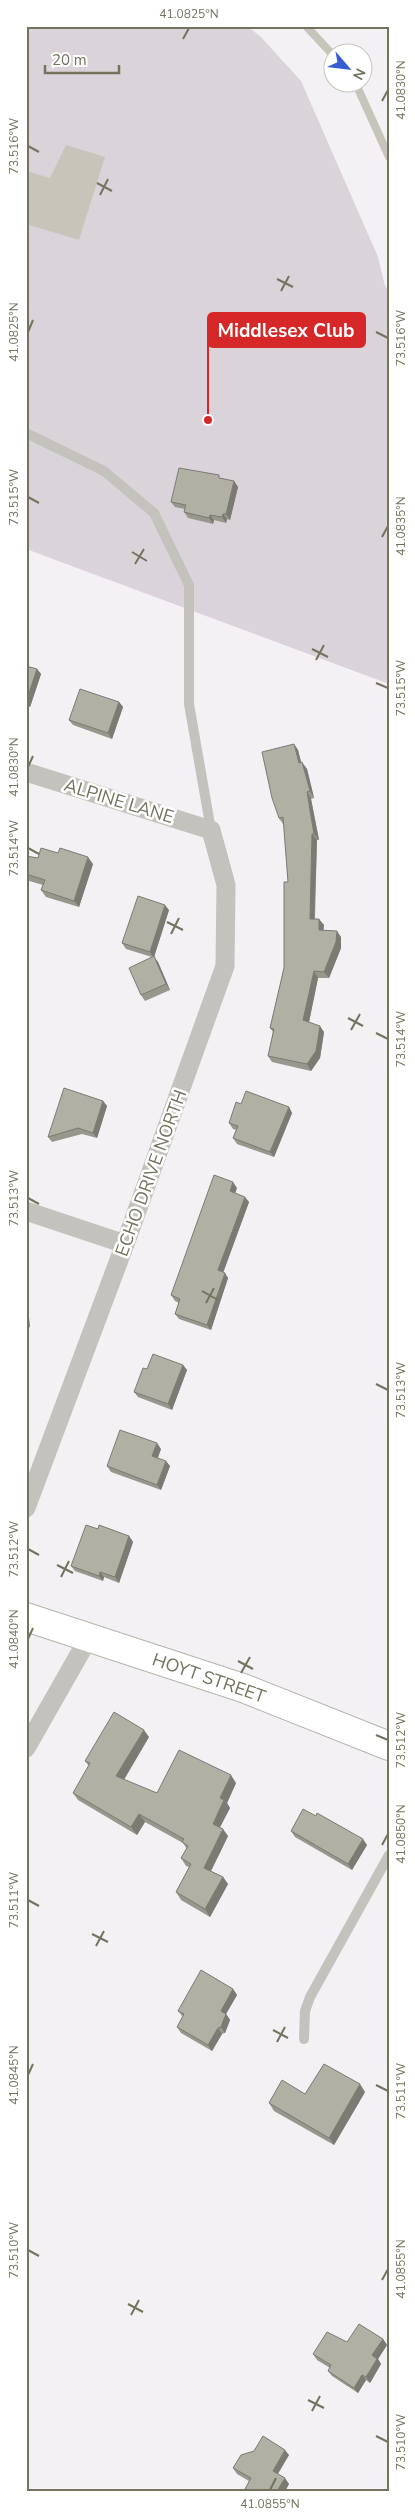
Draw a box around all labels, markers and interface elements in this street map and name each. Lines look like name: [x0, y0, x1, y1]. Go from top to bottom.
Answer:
text: 41.0825°N: [159, 6, 219, 22]
scale bar: [45, 42, 119, 74]
north arrow: [322, 42, 372, 92]
text: 20 m: [52, 50, 87, 70]
text: 41.0830°N: [393, 60, 409, 120]
text: N: [348, 65, 370, 83]
text: 73.516°W: [6, 118, 22, 174]
text: 41.0825°N: [6, 302, 22, 362]
text: 73.516°W: [393, 310, 409, 366]
callout: Middlesex Club: [208, 313, 365, 347]
text: Middlesex Club: [218, 318, 354, 344]
text: 73.515°W: [6, 469, 22, 525]
text: 41.0835°N: [393, 496, 409, 556]
text: 73.515°W: [393, 660, 409, 716]
text: 41.0830°N: [6, 737, 22, 797]
street label: ALPINE LANE: [61, 773, 177, 829]
text: 73.514°W: [6, 820, 22, 876]
text: 73.514°W: [393, 1011, 409, 1067]
street label: ECHO DRIVE NORTH: [110, 1086, 192, 1260]
text: 73.513°W: [6, 1170, 22, 1226]
text: 73.513°W: [393, 1362, 409, 1418]
text: 73.512°W: [6, 1521, 22, 1577]
text: 41.0840°N: [6, 1609, 22, 1669]
street label: HOYT STREET: [149, 1647, 269, 1709]
text: 73.512°W: [393, 1712, 409, 1768]
text: 41.0850°N: [393, 1804, 409, 1864]
text: 73.511°W: [6, 1872, 22, 1928]
text: 41.0845°N: [6, 2045, 22, 2105]
text: 73.511°W: [393, 2063, 409, 2119]
text: 73.510°W: [6, 2222, 22, 2278]
text: 41.0855°N: [393, 2239, 409, 2299]
text: 73.510°W: [393, 2414, 409, 2470]
text: 41.0855°N: [240, 2496, 300, 2512]

